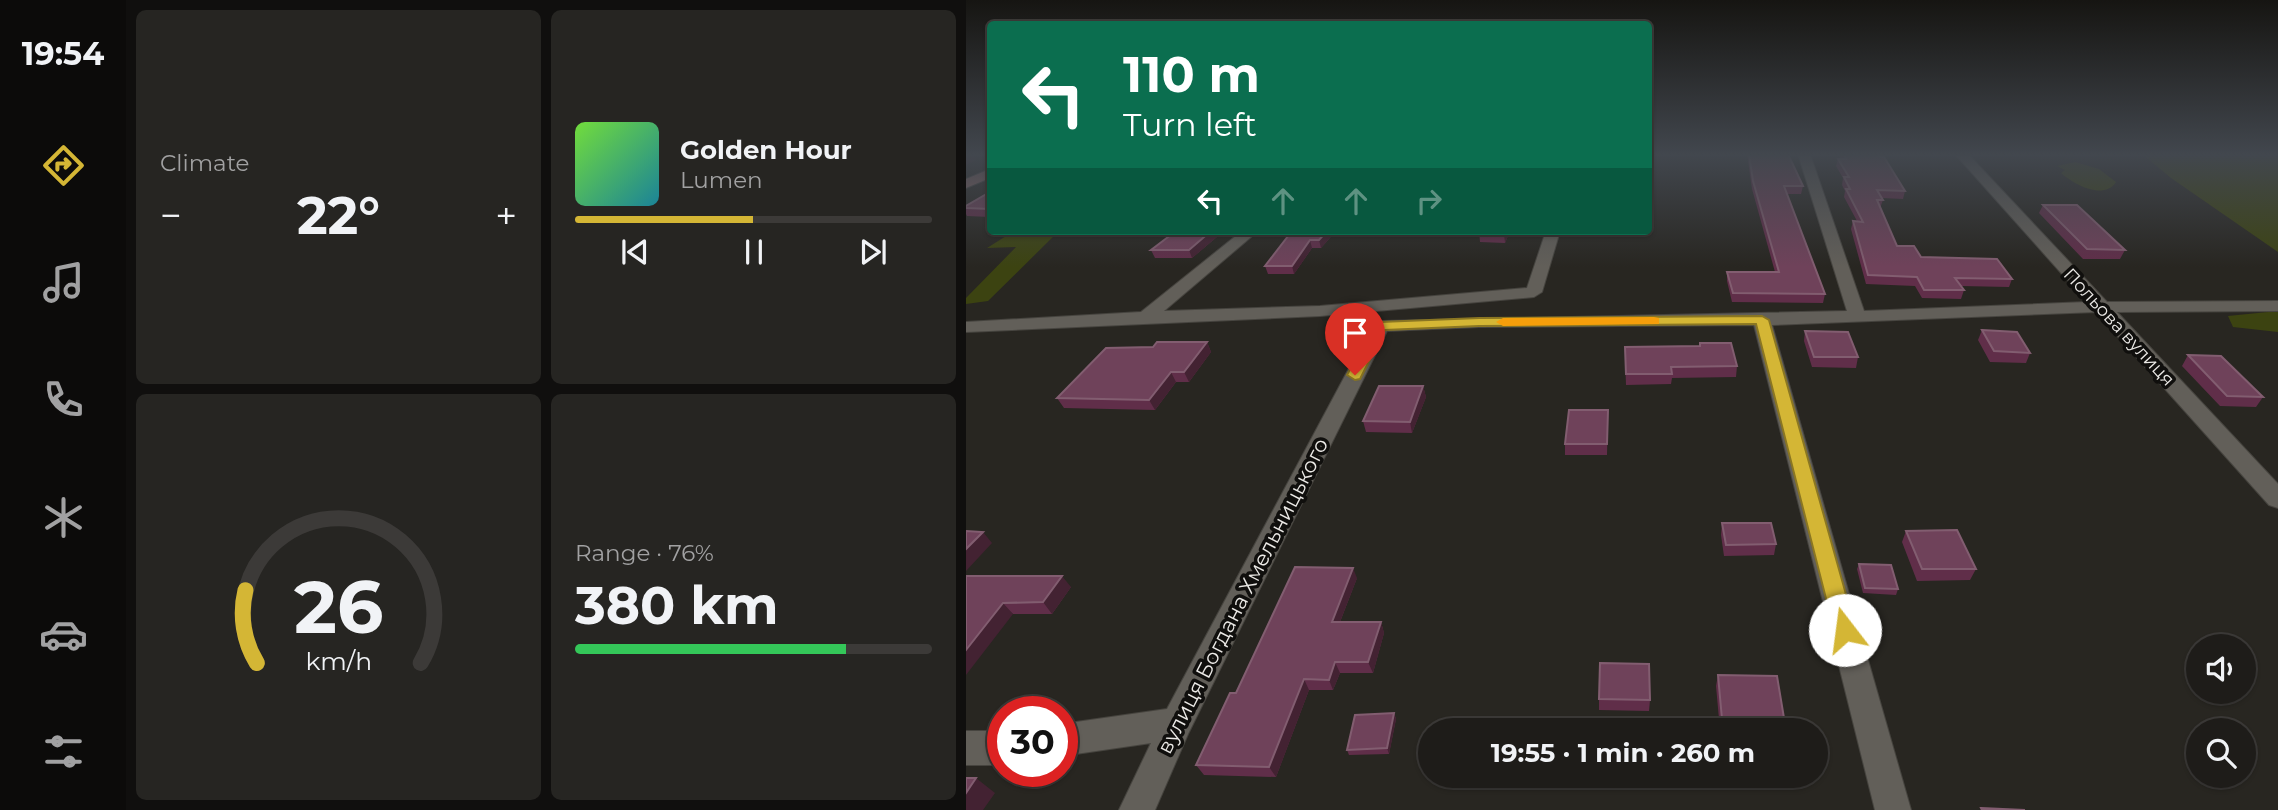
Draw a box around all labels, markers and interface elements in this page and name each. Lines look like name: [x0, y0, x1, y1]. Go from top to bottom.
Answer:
text: 19:54: [22, 34, 104, 73]
text: 110 m: [1123, 45, 1260, 104]
icon: left: [1008, 49, 1099, 140]
text: Turn left: [1123, 105, 1257, 144]
text: Golden Hour: [680, 134, 852, 166]
icon: directions: [39, 141, 88, 190]
text: Climate: [160, 149, 249, 177]
text: Lumen: [680, 166, 763, 194]
icon: left: [1191, 182, 1229, 220]
icon: ahead: [1264, 182, 1302, 220]
icon: ahead: [1337, 182, 1375, 220]
icon: right: [1410, 182, 1448, 220]
text: 22°: [297, 184, 380, 247]
text: −: [160, 192, 182, 239]
text: +: [495, 192, 517, 239]
icon: previous: [616, 233, 654, 271]
icon: pause: [735, 233, 773, 271]
icon: next: [854, 233, 892, 271]
icon: music: [39, 258, 88, 307]
street label: Польова вулиця: [2059, 264, 2179, 390]
pin: [1325, 303, 1385, 375]
icon: arrive: [1336, 314, 1374, 352]
icon: phone: [39, 375, 88, 424]
street label: вулиця Богдана Хмельницького: [1152, 434, 1333, 758]
icon: climate: [39, 493, 88, 542]
text: Range · 76%: [575, 539, 714, 567]
text: 26: [294, 563, 383, 651]
text: 380 km: [575, 574, 779, 637]
position arrow: [1808, 593, 1882, 667]
icon: car: [39, 610, 88, 659]
map controls: [2186, 634, 2256, 788]
button: sound: [2186, 634, 2256, 704]
text: km/h: [305, 646, 372, 676]
speed limit sign: 30: [987, 696, 1078, 787]
button: search: [2186, 718, 2256, 788]
icon: filters: [39, 727, 88, 776]
text: 19:55 · 1 min · 260 m: [1491, 737, 1755, 769]

